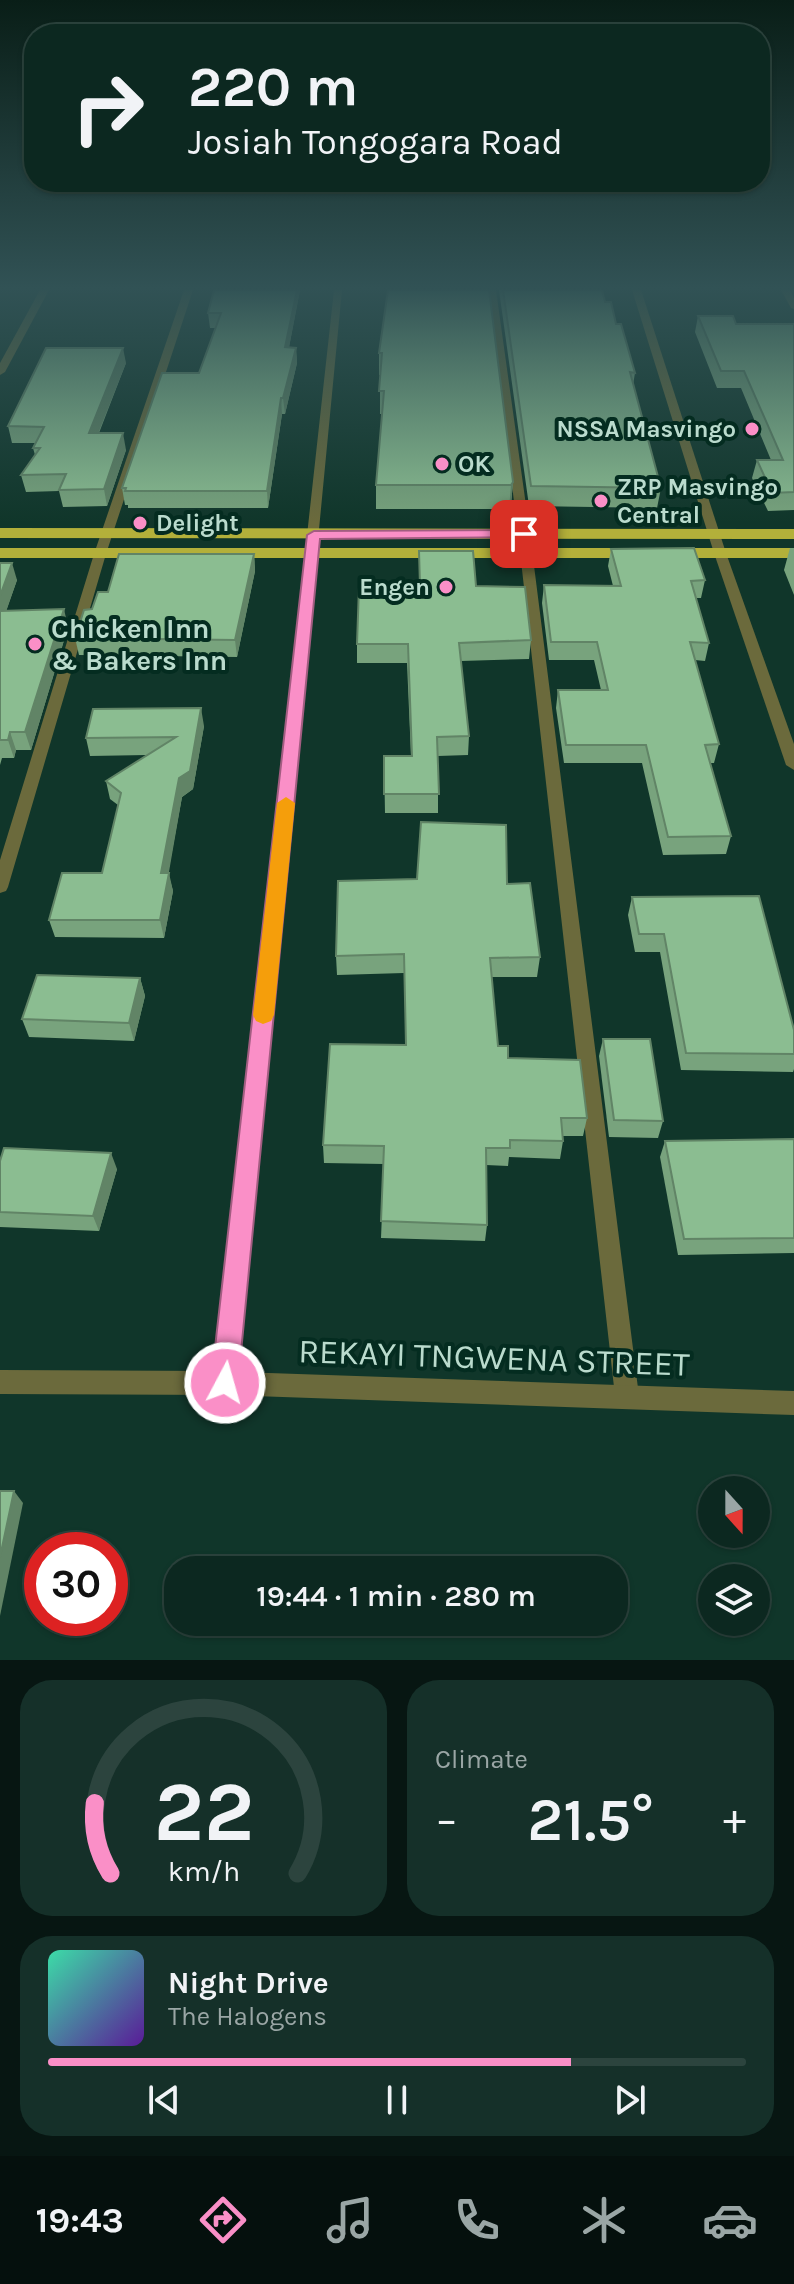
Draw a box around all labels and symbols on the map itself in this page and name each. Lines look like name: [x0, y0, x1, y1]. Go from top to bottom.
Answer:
place label: NSSA Masvingo: [557, 415, 736, 443]
marker: NSSA Masvingo: [743, 420, 761, 438]
place label: OK: [458, 450, 490, 478]
marker: OK: [433, 455, 451, 473]
place label: ZRP Masvingo Central: [617, 473, 778, 529]
marker: ZRP Masvingo Central: [592, 492, 610, 510]
pin: [490, 500, 558, 568]
place label: Delight: [156, 509, 239, 537]
marker: Delight: [131, 514, 149, 532]
place label: Engen: [359, 573, 430, 601]
marker: Engen: [437, 578, 455, 596]
place label: Chicken Inn & Bakers Inn: [51, 612, 227, 677]
marker: Chicken Inn & Bakers Inn: [26, 635, 44, 653]
street label: REKAYI TNGWENA STREET: [298, 1331, 690, 1385]
position arrow: [183, 1341, 267, 1425]
north arrow: [698, 1476, 770, 1548]
speed limit sign: 30: [24, 1532, 128, 1636]

